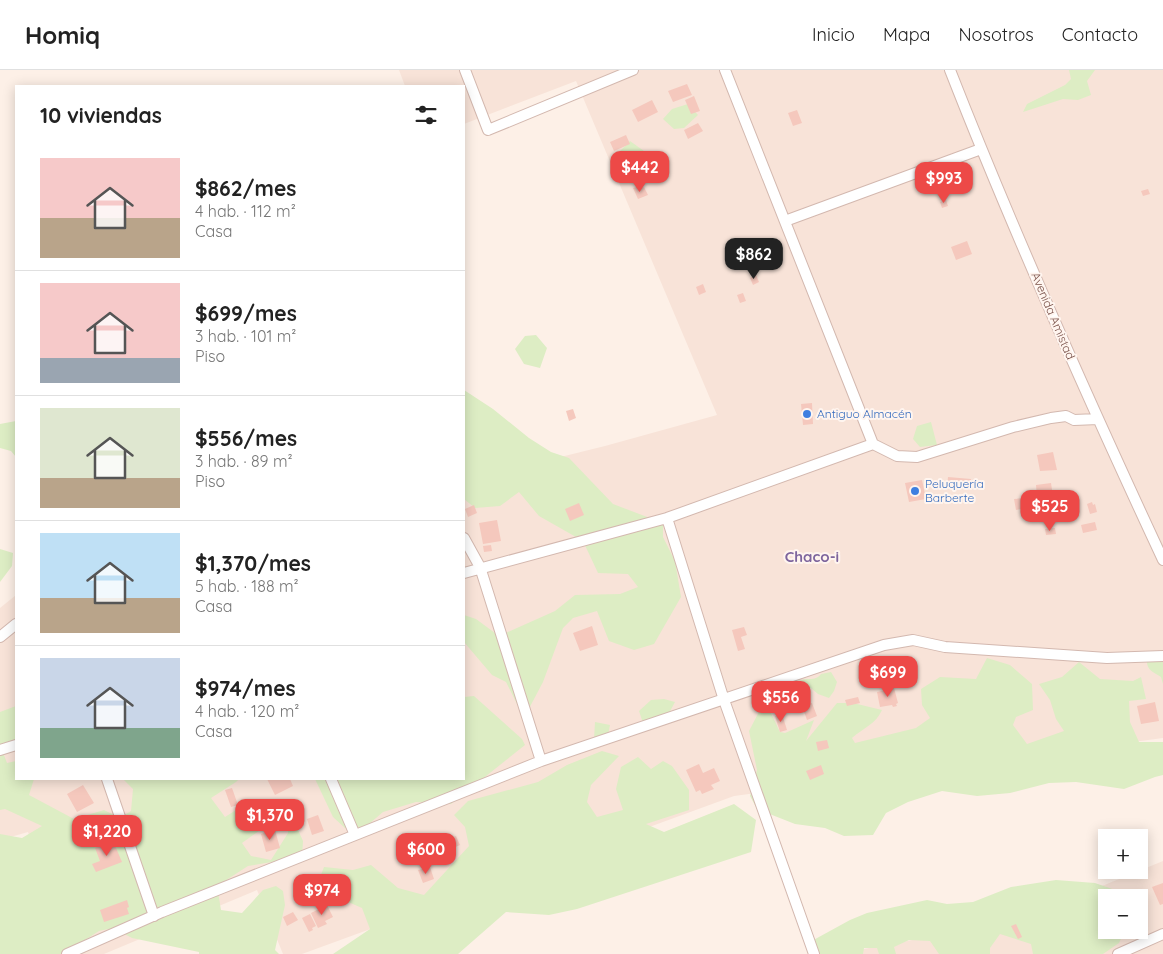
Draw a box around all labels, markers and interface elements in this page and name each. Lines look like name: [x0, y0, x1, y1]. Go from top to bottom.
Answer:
text: Homiq: [25, 20, 100, 50]
text: Inicio: [812, 23, 855, 46]
text: Mapa: [883, 23, 931, 46]
text: Nosotros: [959, 23, 1034, 46]
text: Contacto: [1062, 23, 1138, 46]
icon: filters: [412, 101, 440, 129]
text: 10 viviendas: [40, 102, 162, 128]
pin: $442: [610, 150, 670, 193]
text: $442: [621, 157, 659, 177]
pin: $993: [914, 162, 974, 204]
text: $993: [926, 168, 962, 188]
text: $862/mes: [195, 175, 296, 201]
icon: home: [80, 178, 140, 238]
text: 4 hab. · 112 m²: [195, 201, 296, 221]
text: Casa: [195, 221, 232, 241]
pin: $862: [724, 238, 784, 280]
text: $862: [736, 244, 772, 264]
street label: Avenida Amistad: [1028, 270, 1079, 362]
text: $699/mes: [195, 300, 297, 326]
icon: home: [80, 303, 140, 363]
text: 3 hab. · 101 m²: [195, 326, 296, 346]
text: Piso: [195, 346, 225, 366]
place label: Antiguo Almacén: [817, 406, 912, 421]
marker: Antiguo Almacén: [801, 408, 813, 420]
text: $556/mes: [195, 425, 297, 451]
icon: home: [80, 428, 140, 488]
text: 3 hab. · 89 m²: [195, 451, 293, 471]
text: Piso: [195, 471, 225, 491]
place label: Peluquería Barberte: [925, 476, 984, 505]
marker: Peluquería Barberte: [909, 485, 921, 497]
pin: $525: [1020, 490, 1080, 532]
text: $525: [1031, 496, 1069, 516]
district label: Chaco-i: [785, 547, 839, 566]
text: $1,370/mes: [195, 550, 311, 576]
icon: home: [80, 553, 140, 613]
text: 5 hab. · 188 m²: [195, 576, 299, 596]
text: Casa: [195, 596, 232, 616]
pin: $699: [858, 656, 918, 698]
text: $699: [870, 662, 906, 682]
text: $974/mes: [195, 675, 296, 701]
icon: home: [80, 678, 140, 738]
pin: $556: [751, 680, 811, 723]
text: $556: [763, 687, 799, 707]
text: 4 hab. · 120 m²: [195, 701, 299, 721]
text: Casa: [195, 721, 232, 741]
pin: $1,370: [229, 798, 311, 841]
text: $1,370: [246, 805, 294, 825]
pin: $1,220: [66, 814, 148, 857]
text: $1,220: [83, 821, 131, 841]
map controls: [1098, 829, 1148, 939]
button: +: [1098, 829, 1148, 879]
pin: $600: [396, 832, 456, 875]
text: $600: [407, 839, 445, 859]
pin: $974: [292, 874, 352, 916]
text: $974: [304, 880, 340, 900]
button: −: [1098, 889, 1148, 939]

